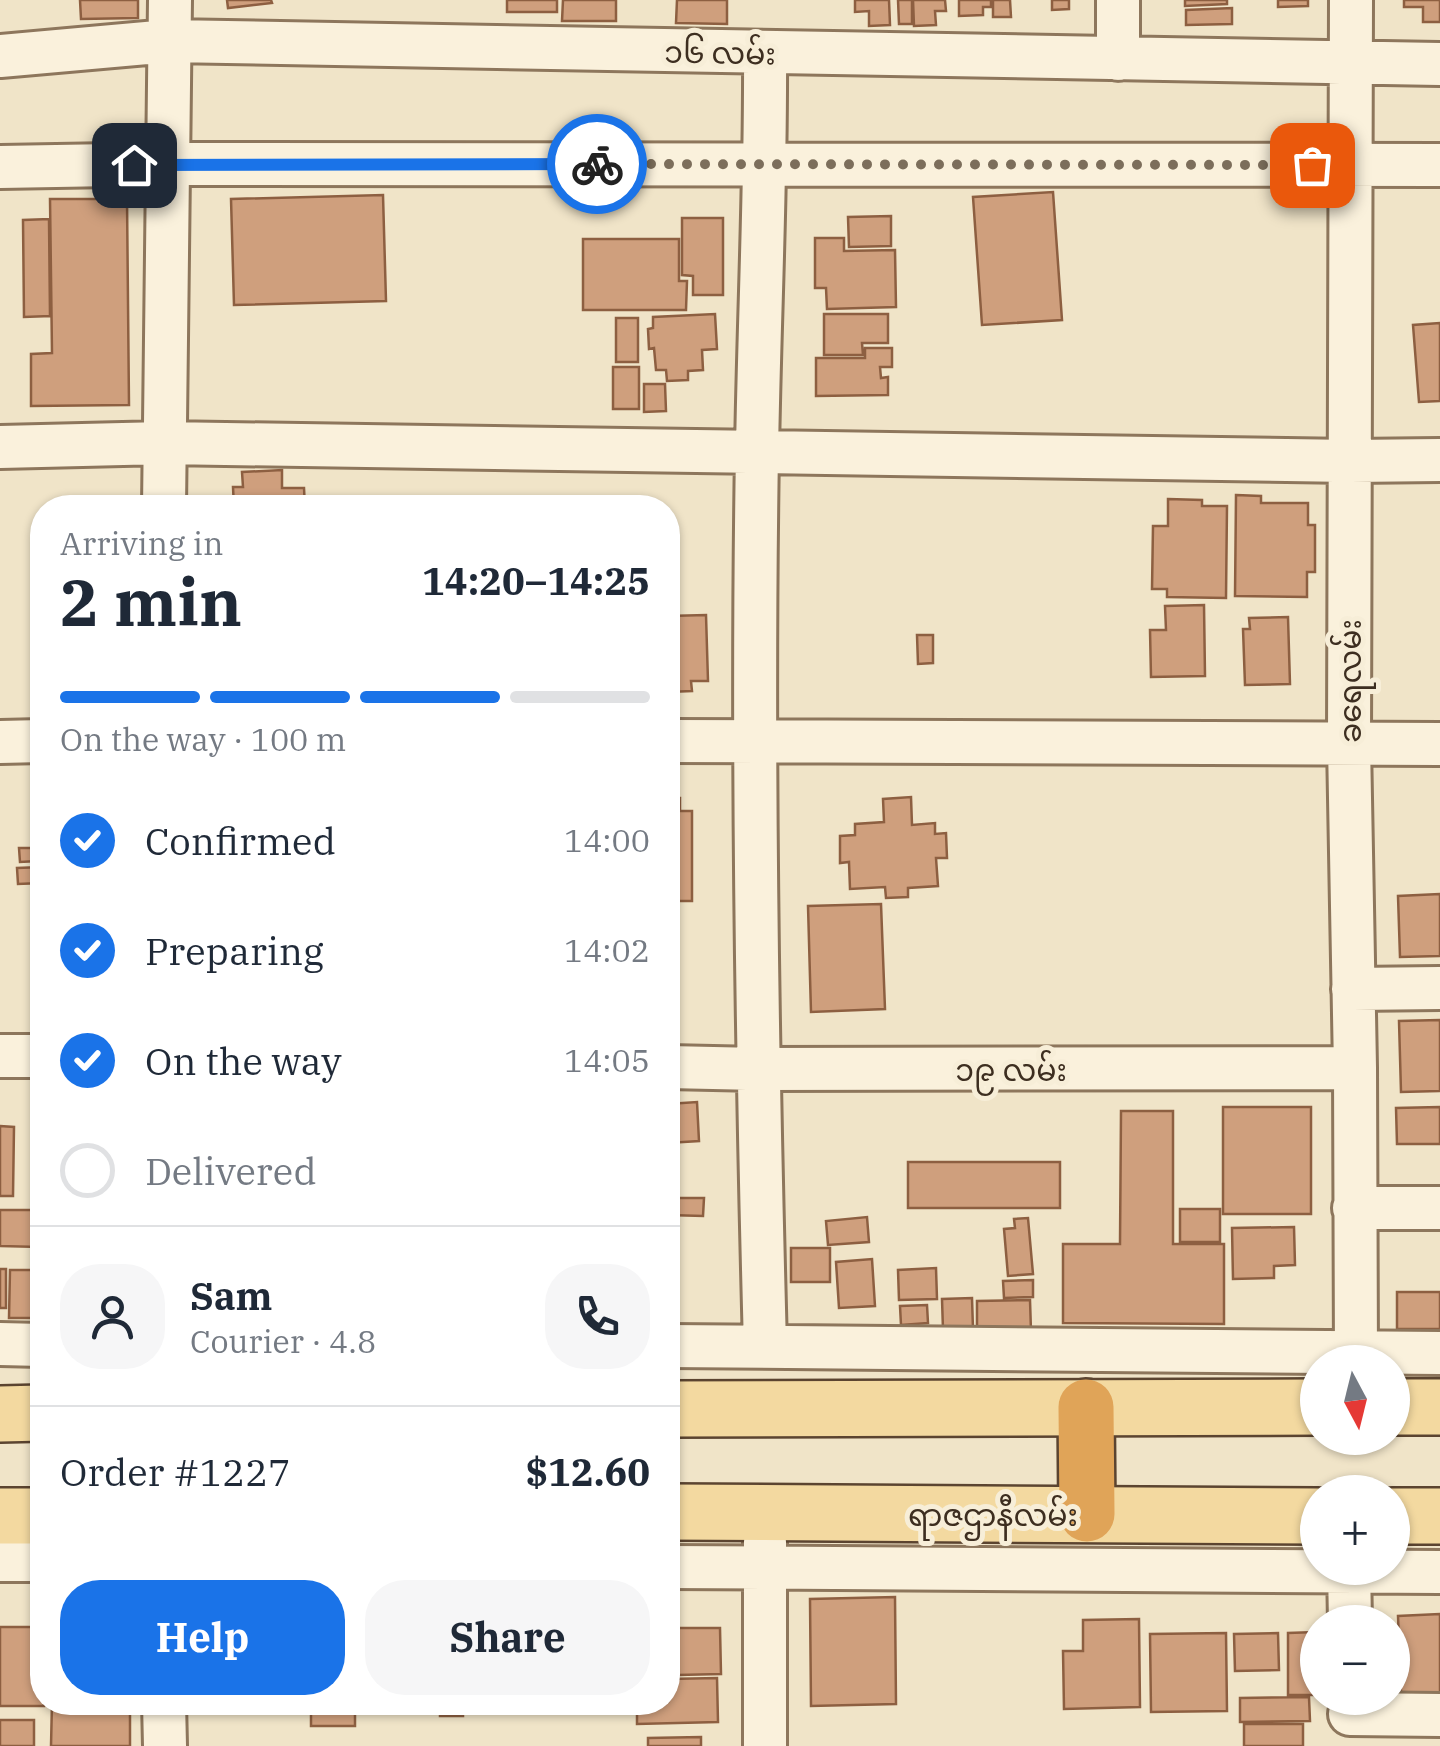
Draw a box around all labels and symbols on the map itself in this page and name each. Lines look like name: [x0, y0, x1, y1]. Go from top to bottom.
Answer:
street label: ၁၆ လမ်း: [664, 31, 776, 72]
courier: [547, 114, 647, 214]
pin: [92, 123, 177, 208]
pin: [1270, 123, 1355, 208]
street label: ခရေလမ်း: [1329, 619, 1376, 743]
street label: ၁၉ လမ်း: [955, 1049, 1067, 1096]
north arrow: [1300, 1345, 1410, 1455]
street label: ရာဇဌာနီလမ်း: [908, 1494, 1078, 1541]

